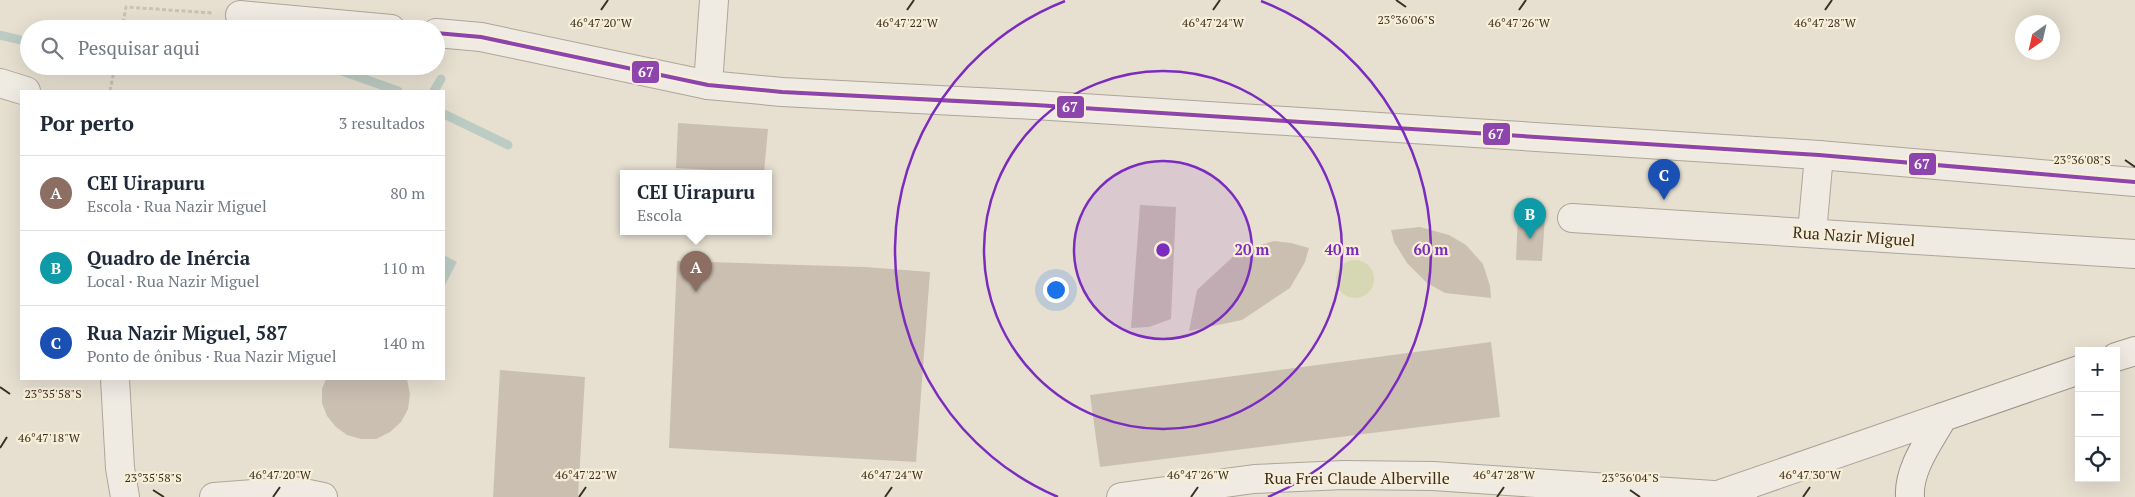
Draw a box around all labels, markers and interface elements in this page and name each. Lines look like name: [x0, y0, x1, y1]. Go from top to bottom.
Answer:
text: 23°36'06"S: [1377, 12, 1435, 27]
text: 46°47'20"W: [570, 15, 633, 30]
text: 46°47'22"W: [876, 15, 939, 30]
text: 46°47'24"W: [1182, 15, 1245, 30]
text: 46°47'26"W: [1488, 15, 1551, 30]
text: 46°47'28"W: [1794, 15, 1857, 30]
north arrow: [2015, 15, 2060, 60]
search box: [20, 20, 445, 75]
icon: search: [38, 34, 66, 62]
text: Pesquisar aqui: [78, 35, 200, 60]
line badge: 67: [631, 60, 660, 84]
text: 67: [638, 62, 654, 81]
line badge: 67: [1056, 95, 1085, 119]
text: 67: [1062, 97, 1078, 116]
text: Por perto: [40, 109, 134, 137]
text: 3 resultados: [339, 112, 425, 134]
line badge: 67: [1482, 122, 1511, 146]
text: 67: [1488, 124, 1504, 143]
line badge: 67: [1908, 152, 1937, 176]
text: 23°36'08"S: [2053, 152, 2111, 167]
text: 67: [1914, 154, 1930, 173]
pin: C: [1648, 159, 1680, 200]
text: CEI Uirapuru: [87, 170, 205, 195]
popup: [620, 170, 772, 235]
text: CEI Uirapuru: [637, 179, 755, 204]
text: A: [50, 182, 62, 204]
text: 80 m: [390, 182, 425, 204]
text: Escola · Rua Nazir Miguel: [87, 195, 267, 217]
pin: B: [1514, 198, 1546, 239]
text: Escola: [637, 204, 682, 226]
street label: Rua Nazir Miguel: [1792, 221, 1916, 251]
text: 20 m: [1235, 239, 1270, 259]
text: 40 m: [1325, 239, 1360, 259]
text: 60 m: [1414, 239, 1449, 259]
centre of rings: [1154, 241, 1172, 259]
text: Quadro de Inércia: [87, 245, 250, 270]
pin: A: [680, 251, 712, 292]
text: B: [51, 257, 61, 279]
text: 110 m: [382, 257, 425, 279]
text: Local · Rua Nazir Miguel: [87, 270, 260, 292]
your location: [1043, 277, 1069, 303]
text: Rua Nazir Miguel, 587: [87, 320, 288, 345]
text: C: [51, 332, 61, 354]
text: 140 m: [382, 332, 425, 354]
text: Ponto de ônibus · Rua Nazir Miguel: [87, 345, 336, 367]
map controls: [2075, 347, 2120, 482]
button: +: [2075, 347, 2120, 392]
text: 23°35'58"S: [24, 386, 82, 401]
button: −: [2075, 392, 2120, 437]
text: 46°47'18"W: [18, 430, 81, 445]
button: locate: [2075, 437, 2120, 482]
text: 46°47'20"W: [249, 467, 312, 482]
text: 46°47'22"W: [555, 467, 618, 482]
text: 46°47'24"W: [861, 467, 924, 482]
text: 46°47'26"W: [1167, 467, 1230, 482]
street label: Rua Frei Claude Alberville: [1264, 467, 1450, 489]
text: 46°47'28"W: [1473, 467, 1536, 482]
text: 46°47'30"W: [1779, 467, 1842, 482]
text: 23°35'58"S: [124, 470, 182, 485]
text: 23°36'04"S: [1601, 470, 1659, 485]

